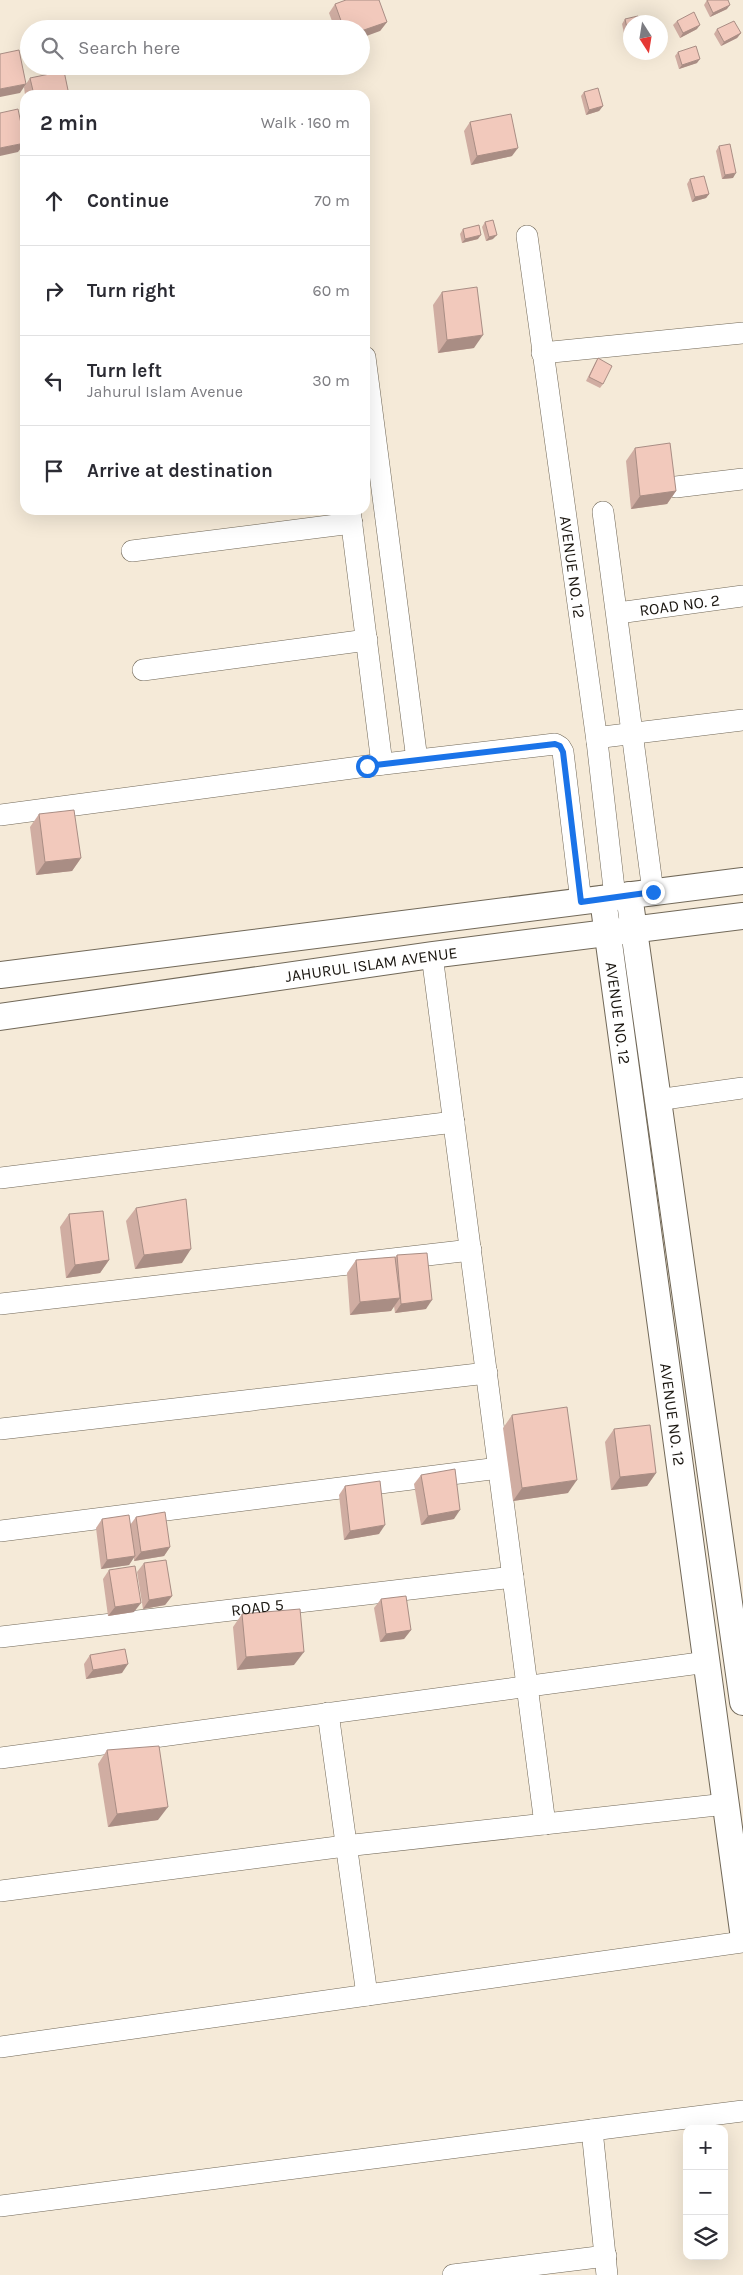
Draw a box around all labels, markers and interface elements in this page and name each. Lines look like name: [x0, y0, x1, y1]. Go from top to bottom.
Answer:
north arrow: [623, 15, 668, 60]
search box: [20, 20, 370, 75]
icon: search: [38, 34, 66, 62]
text: Search here: [78, 37, 180, 59]
text: 2 min: [40, 111, 98, 135]
text: Walk · 160 m: [261, 113, 350, 132]
icon: ahead: [40, 187, 68, 215]
text: Continue: [87, 190, 169, 212]
text: 70 m: [314, 191, 350, 210]
icon: right: [40, 277, 68, 305]
text: Turn right: [87, 280, 176, 302]
text: 60 m: [313, 281, 350, 300]
text: Turn left: [87, 360, 162, 382]
icon: left: [40, 367, 68, 395]
text: 30 m: [312, 371, 350, 390]
text: Jahurul Islam Avenue: [87, 382, 243, 401]
icon: arrive: [40, 457, 68, 485]
text: Arrive at destination: [87, 460, 273, 482]
street label: AVENUE NO. 12: [556, 514, 589, 619]
street label: ROAD NO. 2: [638, 590, 721, 620]
route start: [356, 755, 379, 778]
route end: [642, 881, 665, 904]
street label: JAHURUL ISLAM AVENUE: [284, 942, 458, 985]
street label: AVENUE NO. 12: [602, 960, 635, 1066]
street label: AVENUE NO. 12: [657, 1362, 689, 1467]
street label: ROAD 5: [230, 1594, 285, 1619]
map controls: [683, 2125, 728, 2260]
button: +: [683, 2125, 728, 2170]
button: −: [683, 2170, 728, 2215]
button: layers: [683, 2215, 728, 2260]

